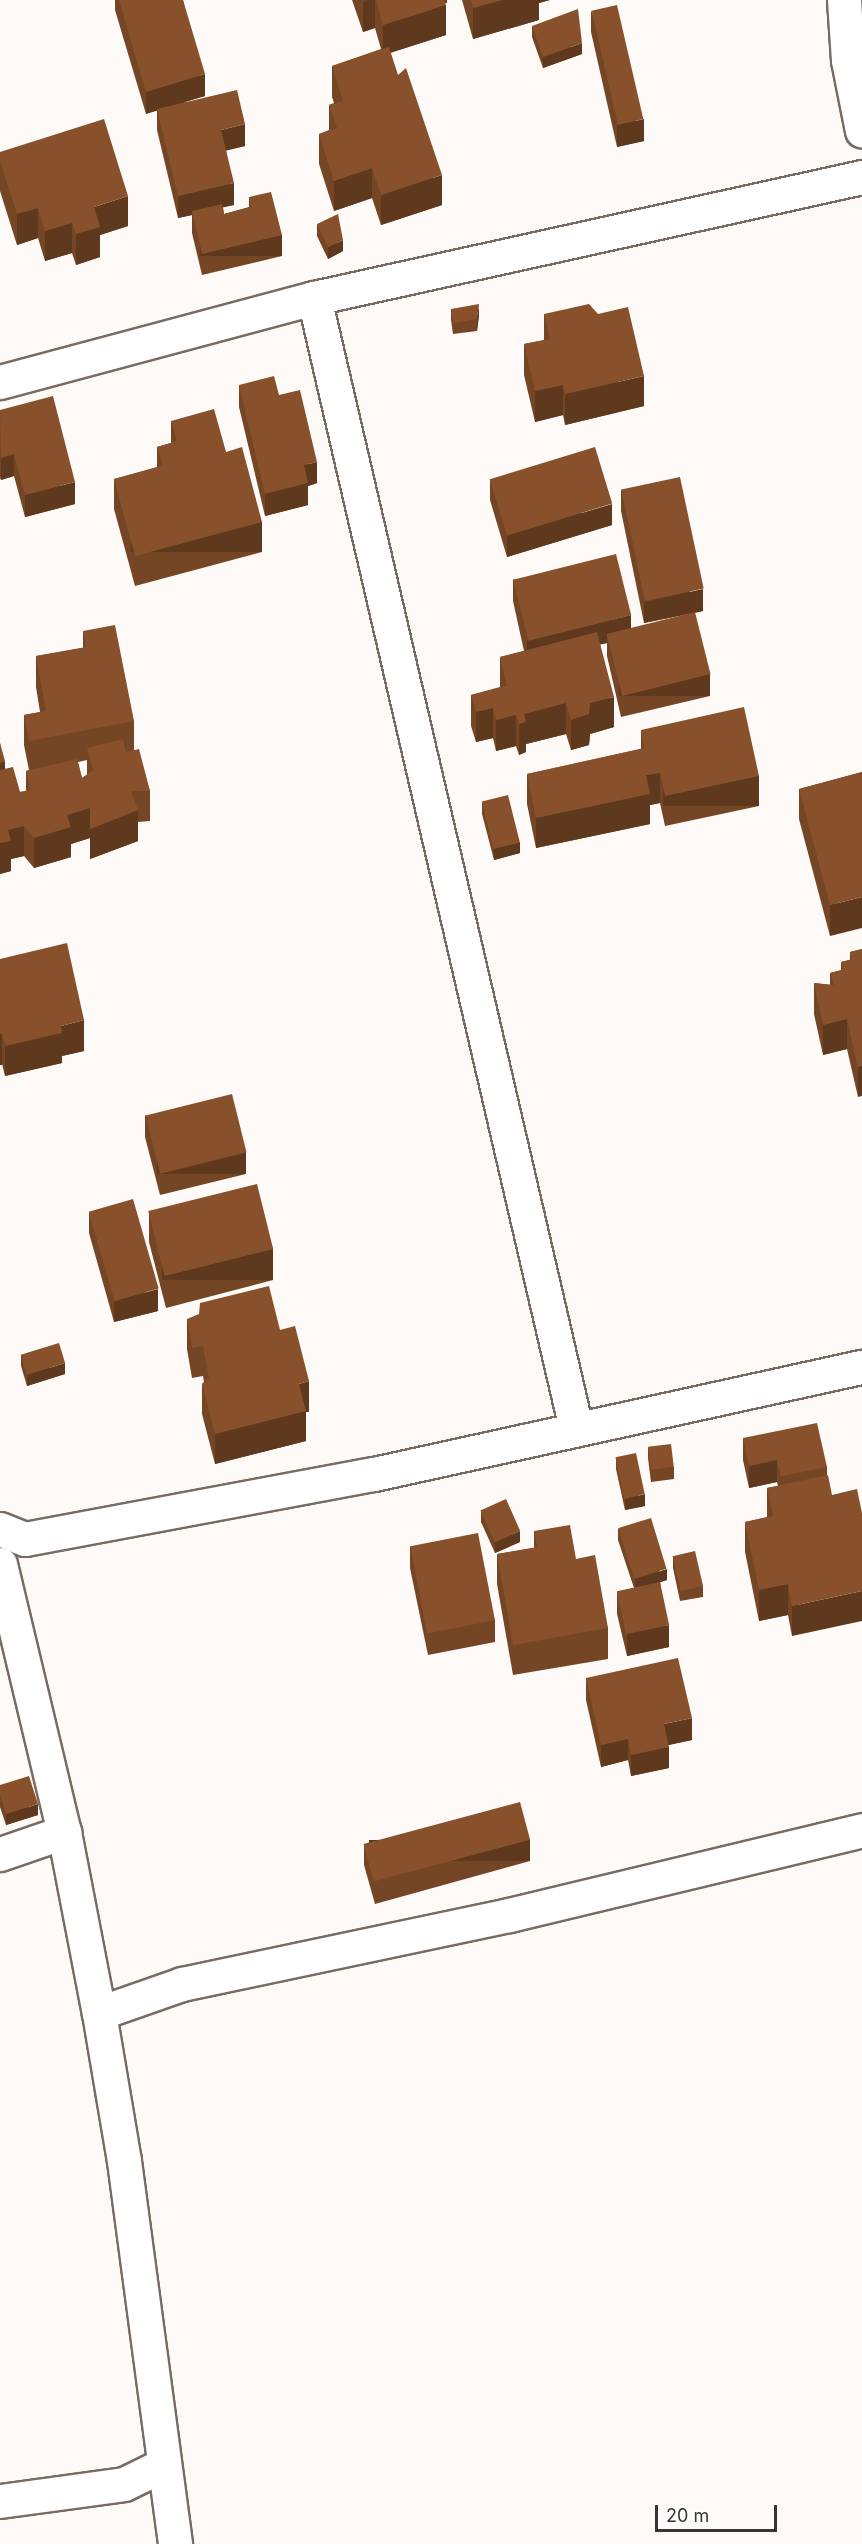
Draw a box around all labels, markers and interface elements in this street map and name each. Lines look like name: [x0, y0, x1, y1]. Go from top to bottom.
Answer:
scale bar: [658, 2493, 780, 2531]
text: 20 m: [666, 2505, 709, 2526]

